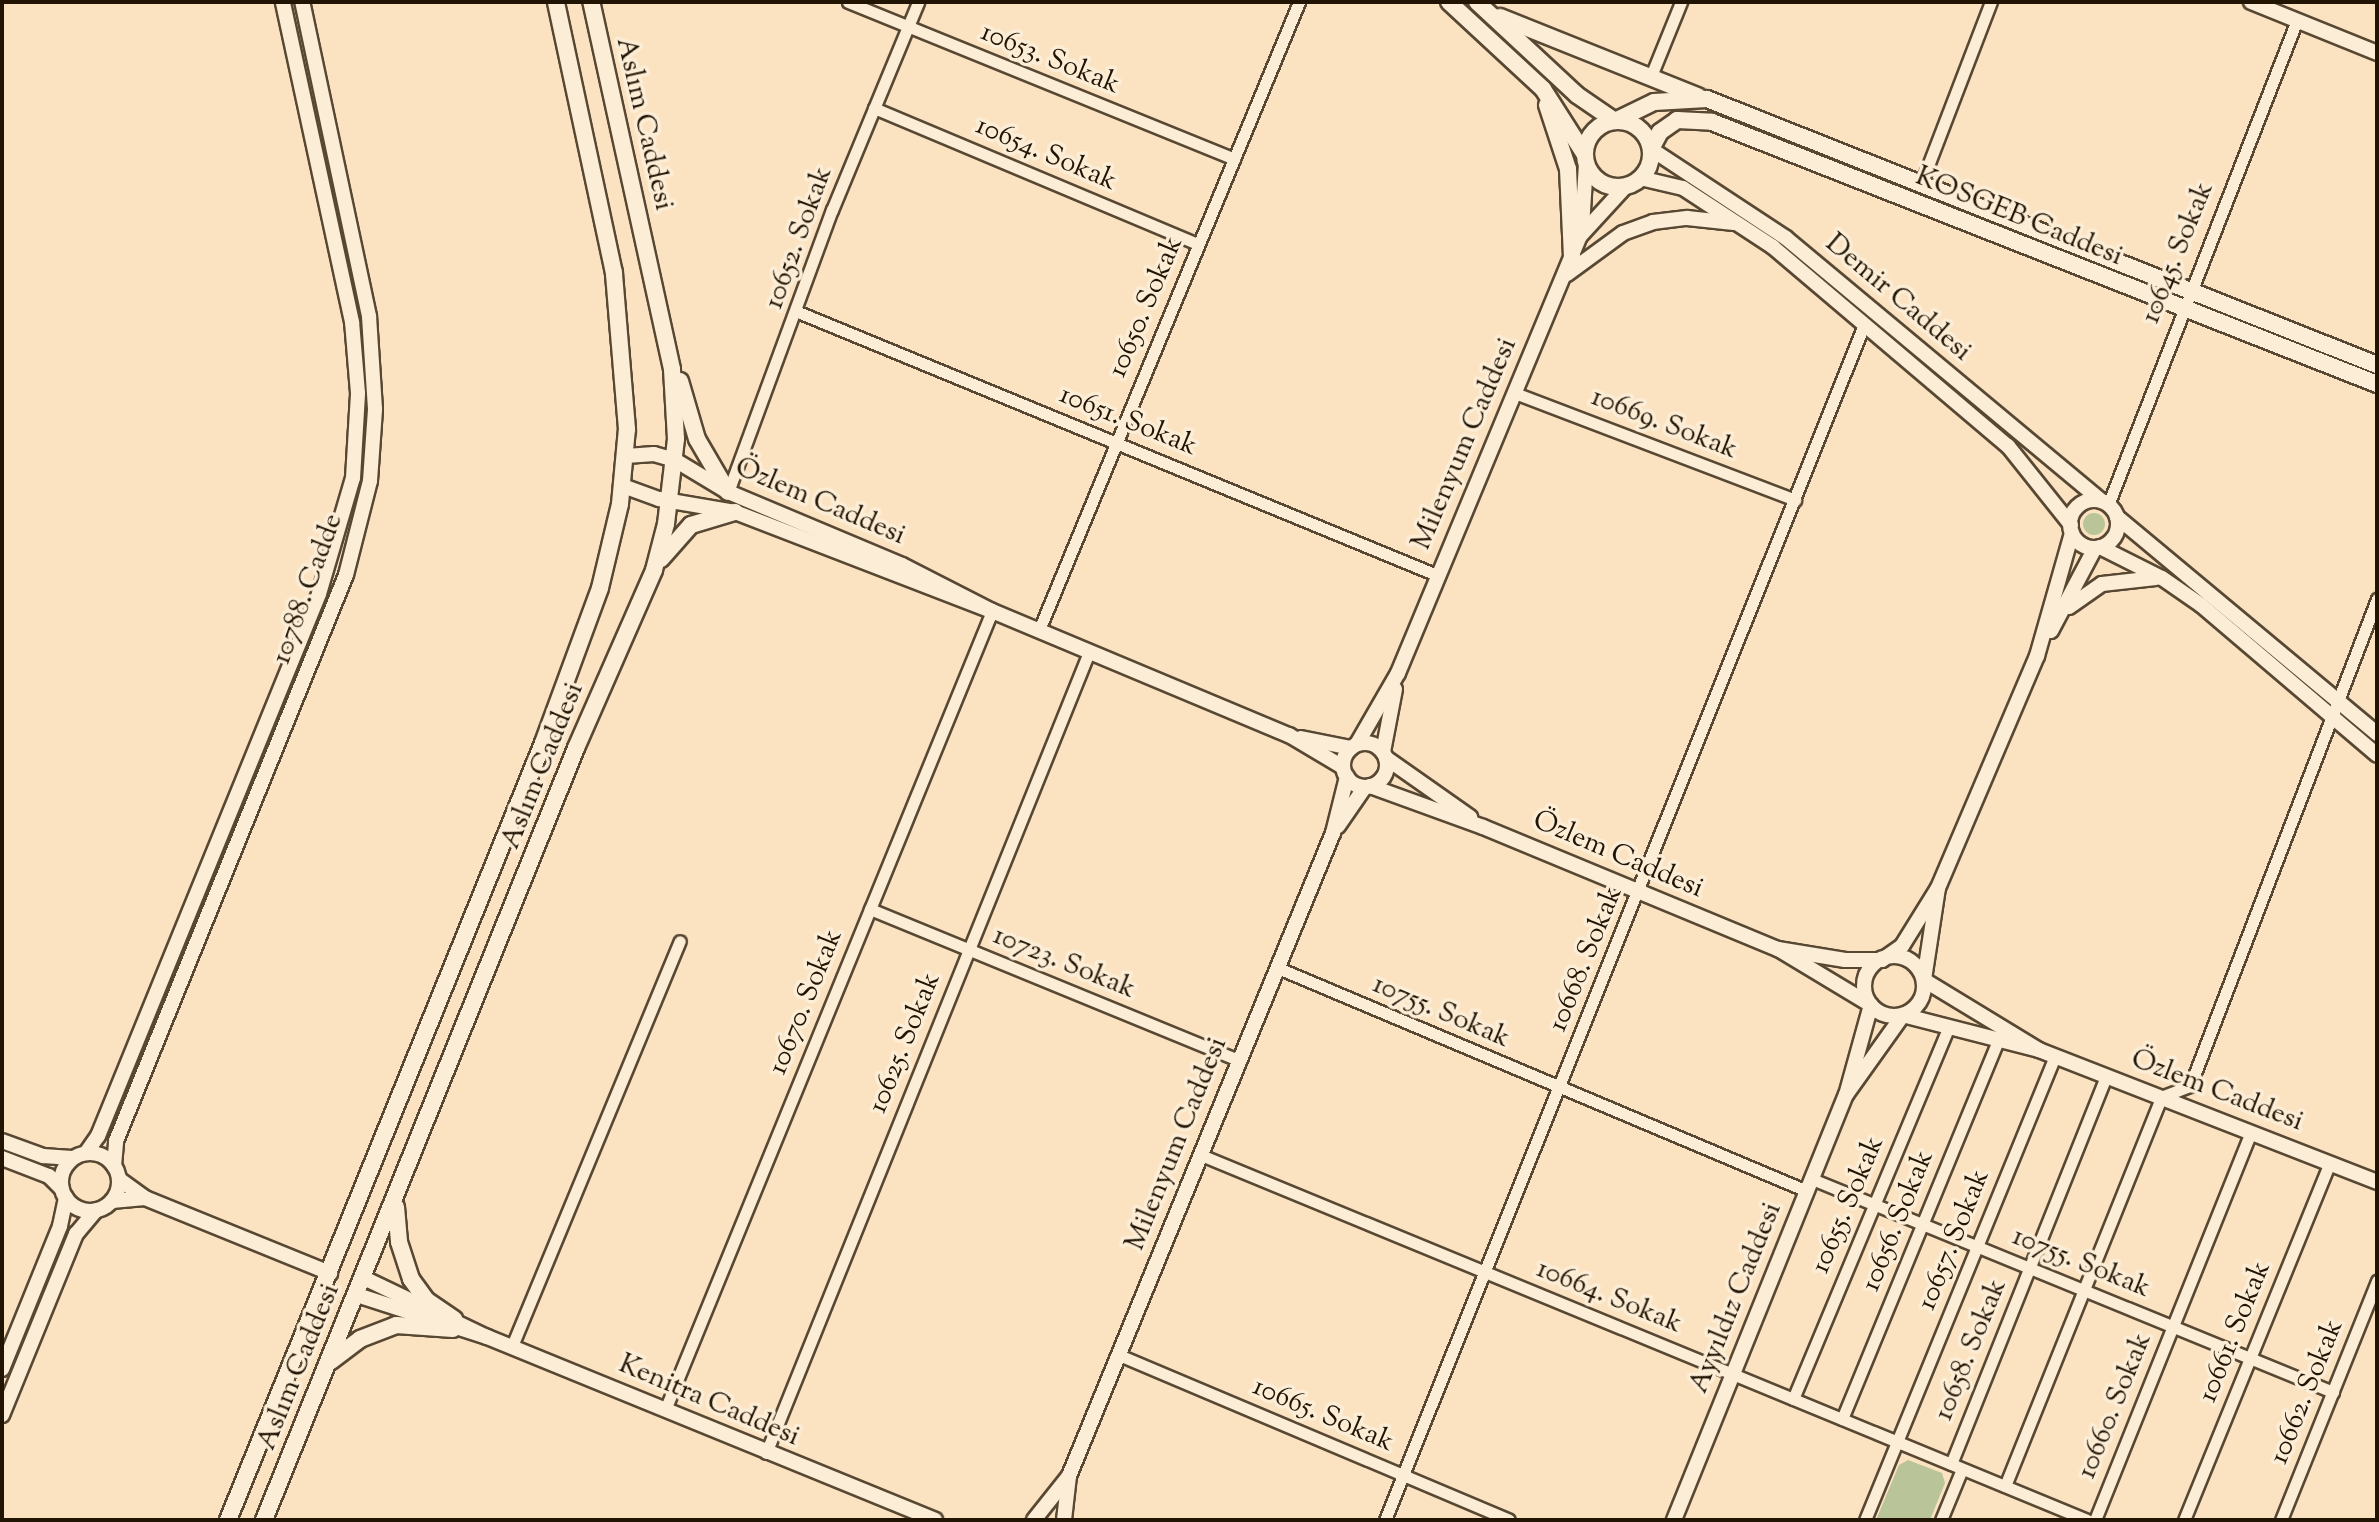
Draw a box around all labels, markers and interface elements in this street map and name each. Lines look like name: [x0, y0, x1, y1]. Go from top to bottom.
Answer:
street label: 10653. Sokak: [975, 16, 1125, 102]
street label: Aslım Caddesi: [608, 34, 680, 214]
street label: 10654. Sokak: [970, 109, 1122, 199]
street label: KOSGEB Caddesi: [1910, 160, 2128, 274]
street label: 10652. Sokak: [758, 162, 840, 314]
street label: 10645. Sokak: [2134, 177, 2222, 329]
street label: Demir Caddesi: [1818, 227, 1978, 369]
street label: 10650. Sokak: [1101, 231, 1191, 383]
street label: Milenyum Caddesi: [1405, 333, 1525, 555]
street label: 10651. Sokak: [1054, 378, 1202, 464]
street label: 10669. Sokak: [1586, 381, 1742, 467]
street label: Özlem Caddesi: [730, 451, 910, 553]
street label: 10788. Cadde: [265, 509, 351, 669]
street label: Aslım Caddesi: [494, 678, 592, 854]
street label: Özlem Caddesi: [1528, 804, 1708, 906]
street label: 10668. Sokak: [1542, 881, 1630, 1037]
street label: 10723. Sokak: [988, 919, 1140, 1007]
street label: 10670. Sokak: [762, 924, 850, 1080]
street label: 10625. Sokak: [862, 968, 948, 1118]
street label: 10755. Sokak: [1367, 968, 1515, 1056]
street label: Milenyum Caddesi: [1119, 1032, 1235, 1256]
street label: Özlem Caddesi: [2126, 1043, 2308, 1139]
street label: 10655. Sokak: [1804, 1131, 1892, 1279]
street label: 10656. Sokak: [1854, 1146, 1942, 1296]
street label: 10657. Sokak: [1911, 1165, 1997, 1315]
street label: Ayyıldız Caddesi: [1682, 1198, 1790, 1398]
street label: 10755. Sokak: [2007, 1220, 2155, 1306]
street label: 10664. Sokak: [1531, 1253, 1687, 1341]
street label: 10661. Sokak: [2191, 1256, 2279, 1408]
street label: 10658. Sokak: [1927, 1274, 2015, 1426]
street label: Aslım Caddesi: [250, 1279, 348, 1455]
street label: 10662. Sokak: [2263, 1315, 2351, 1469]
street label: 10660. Sokak: [2071, 1328, 2159, 1484]
street label: Kenitra Caddesi: [614, 1348, 804, 1454]
street label: 10665. Sokak: [1248, 1370, 1398, 1460]

